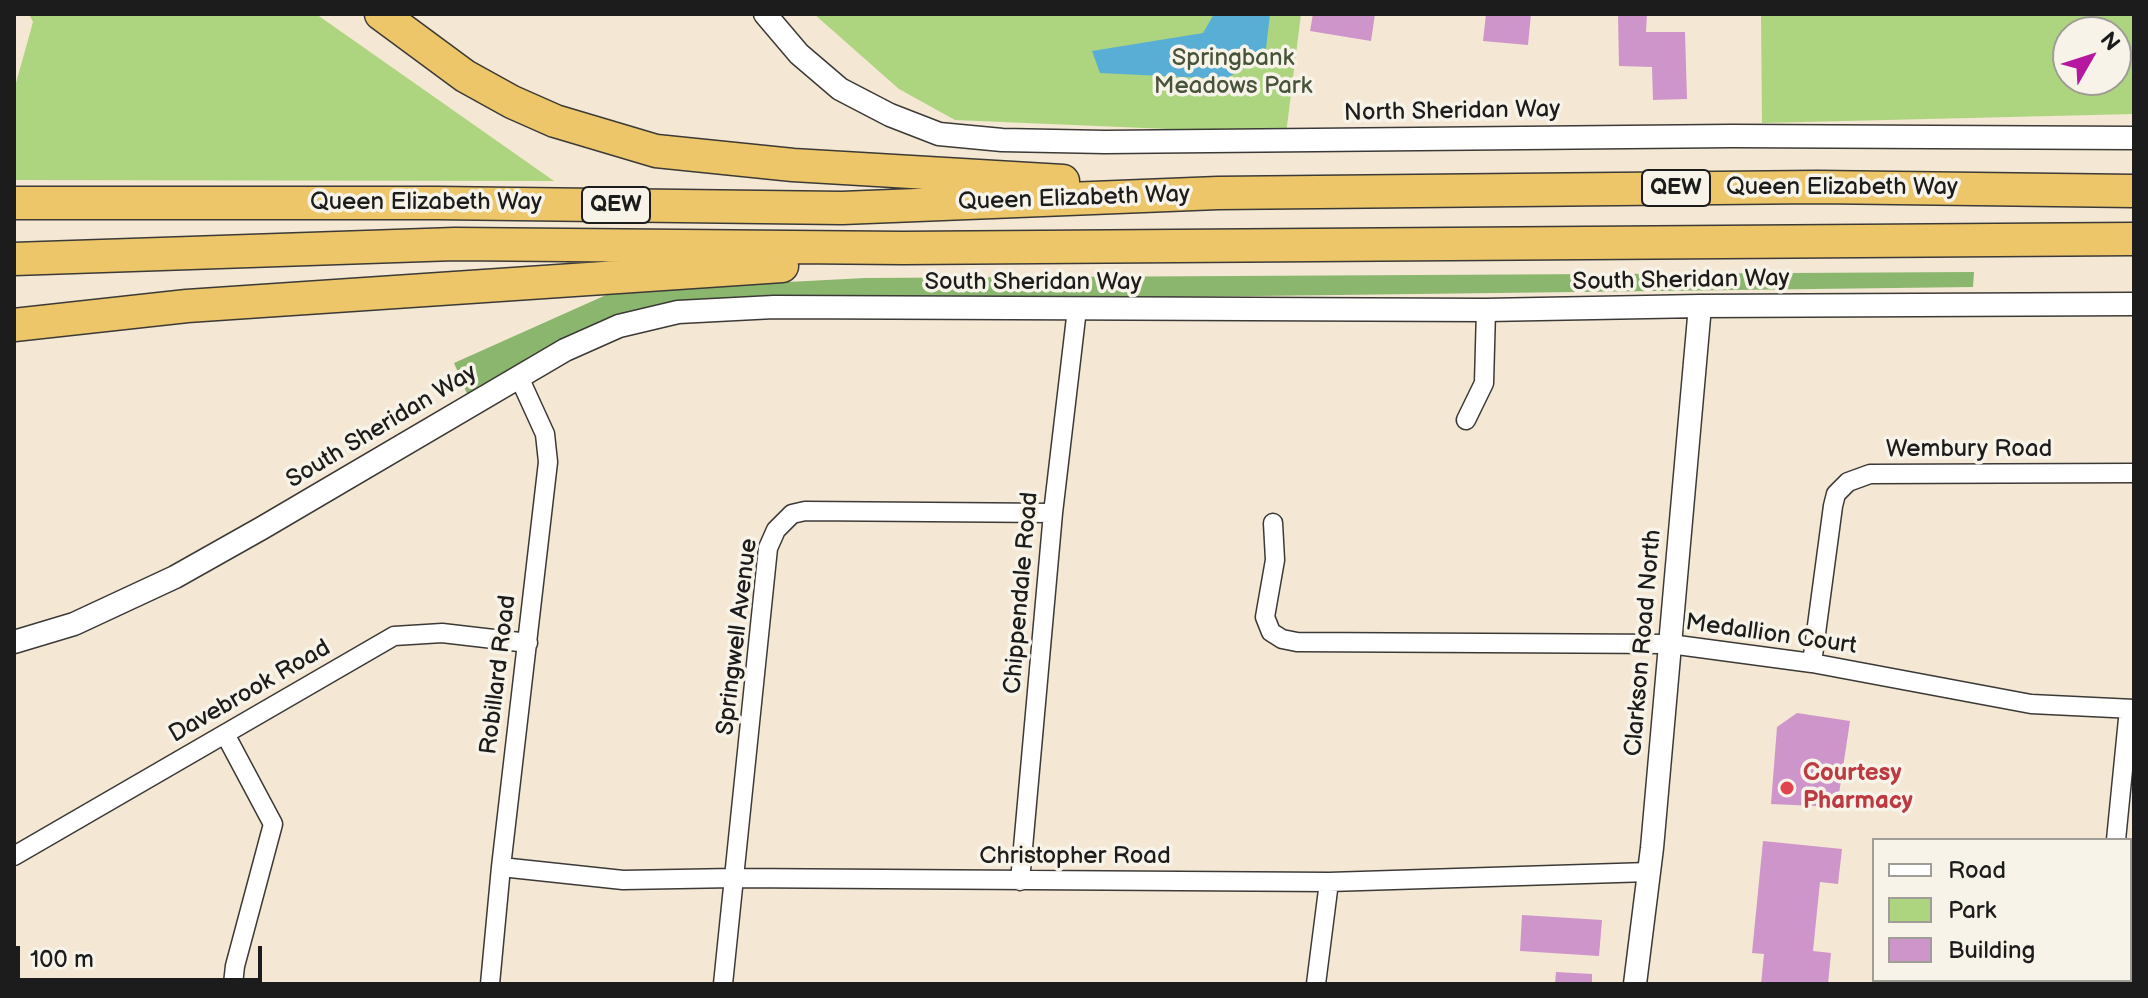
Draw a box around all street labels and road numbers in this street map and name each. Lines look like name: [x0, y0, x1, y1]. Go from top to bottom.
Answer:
street label: North Sheridan Way: [1344, 96, 1560, 128]
road number: QEW: [1642, 170, 1710, 206]
street label: Queen Elizabeth Way: [1726, 174, 1958, 202]
street label: Queen Elizabeth Way: [958, 181, 1190, 217]
road number: QEW: [582, 187, 650, 223]
street label: Queen Elizabeth Way: [310, 189, 542, 217]
street label: South Sheridan Way: [1572, 265, 1790, 297]
street label: South Sheridan Way: [924, 269, 1142, 297]
street label: South Sheridan Way: [282, 359, 482, 495]
street label: Wembury Road: [1886, 436, 2052, 464]
street label: Chippendale Road: [999, 491, 1045, 695]
street label: Clarkson Road North: [1620, 528, 1668, 758]
street label: Springwell Avenue: [712, 537, 764, 737]
street label: Robillard Road: [475, 594, 523, 756]
street label: Medallion Court: [1684, 609, 1858, 661]
street label: Davebrook Road: [164, 634, 336, 750]
street label: Christopher Road: [979, 843, 1171, 871]

